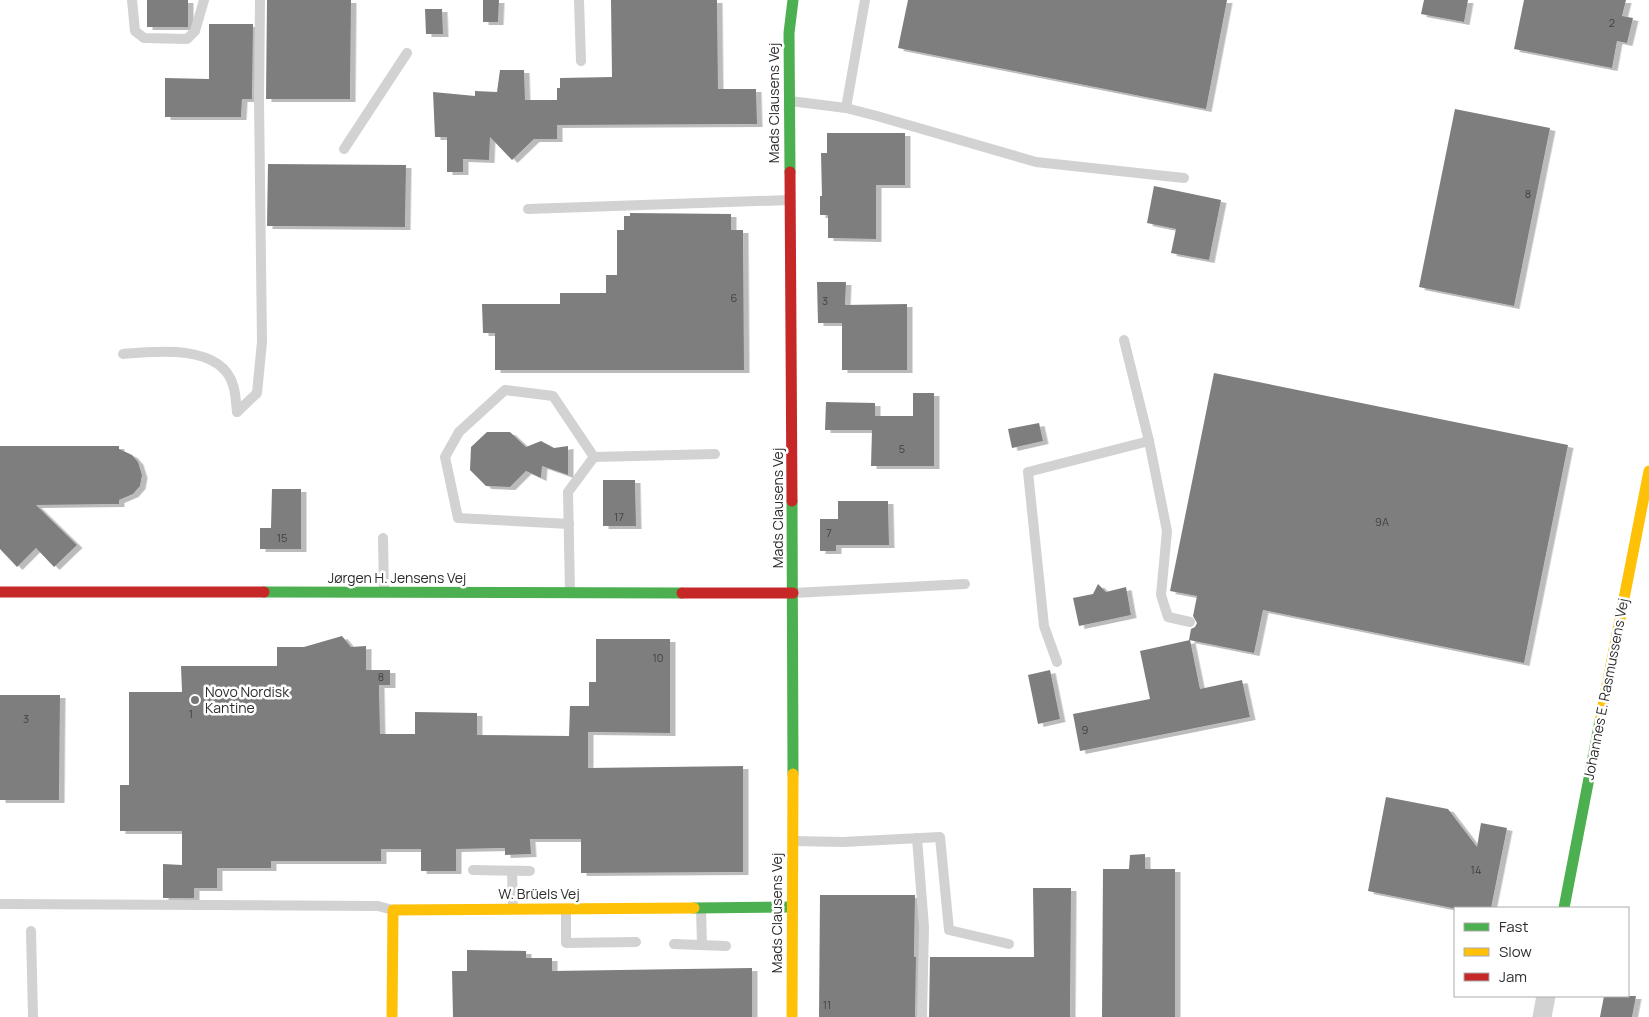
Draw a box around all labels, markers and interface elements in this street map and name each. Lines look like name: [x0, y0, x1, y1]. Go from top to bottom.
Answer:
house number: 2: [1609, 15, 1615, 30]
street label: Mads Clausens Vej: [764, 43, 783, 163]
house number: 8: [1525, 186, 1531, 201]
house number: 6: [731, 290, 738, 305]
house number: 3: [822, 293, 828, 308]
house number: 5: [899, 441, 905, 456]
street label: Mads Clausens Vej: [768, 448, 787, 568]
house number: 17: [614, 509, 624, 524]
house number: 9A: [1375, 514, 1389, 529]
house number: 7: [826, 525, 832, 540]
house number: 15: [277, 530, 287, 545]
street label: Jørgen H. Jensens Vej: [328, 568, 466, 587]
street label: Johannes E. Rasmussens Vej: [1579, 596, 1632, 781]
house number: 10: [652, 650, 664, 665]
house number: 8: [378, 669, 384, 684]
place label: Novo Nordisk Kantine: [205, 682, 290, 717]
marker: Novo Nordisk Kantine: [189, 694, 201, 706]
house number: 1: [189, 706, 193, 721]
house number: 3: [23, 711, 29, 726]
house number: 9: [1082, 722, 1089, 737]
street label: Mads Clausens Vej: [767, 853, 786, 973]
house number: 14: [1471, 862, 1481, 877]
street label: W. Brüels Vej: [498, 884, 580, 903]
legend: [1454, 907, 1629, 997]
text: Fast: [1499, 916, 1528, 937]
text: Slow: [1499, 941, 1532, 962]
text: Jam: [1499, 966, 1527, 987]
house number: 11: [823, 997, 831, 1012]

